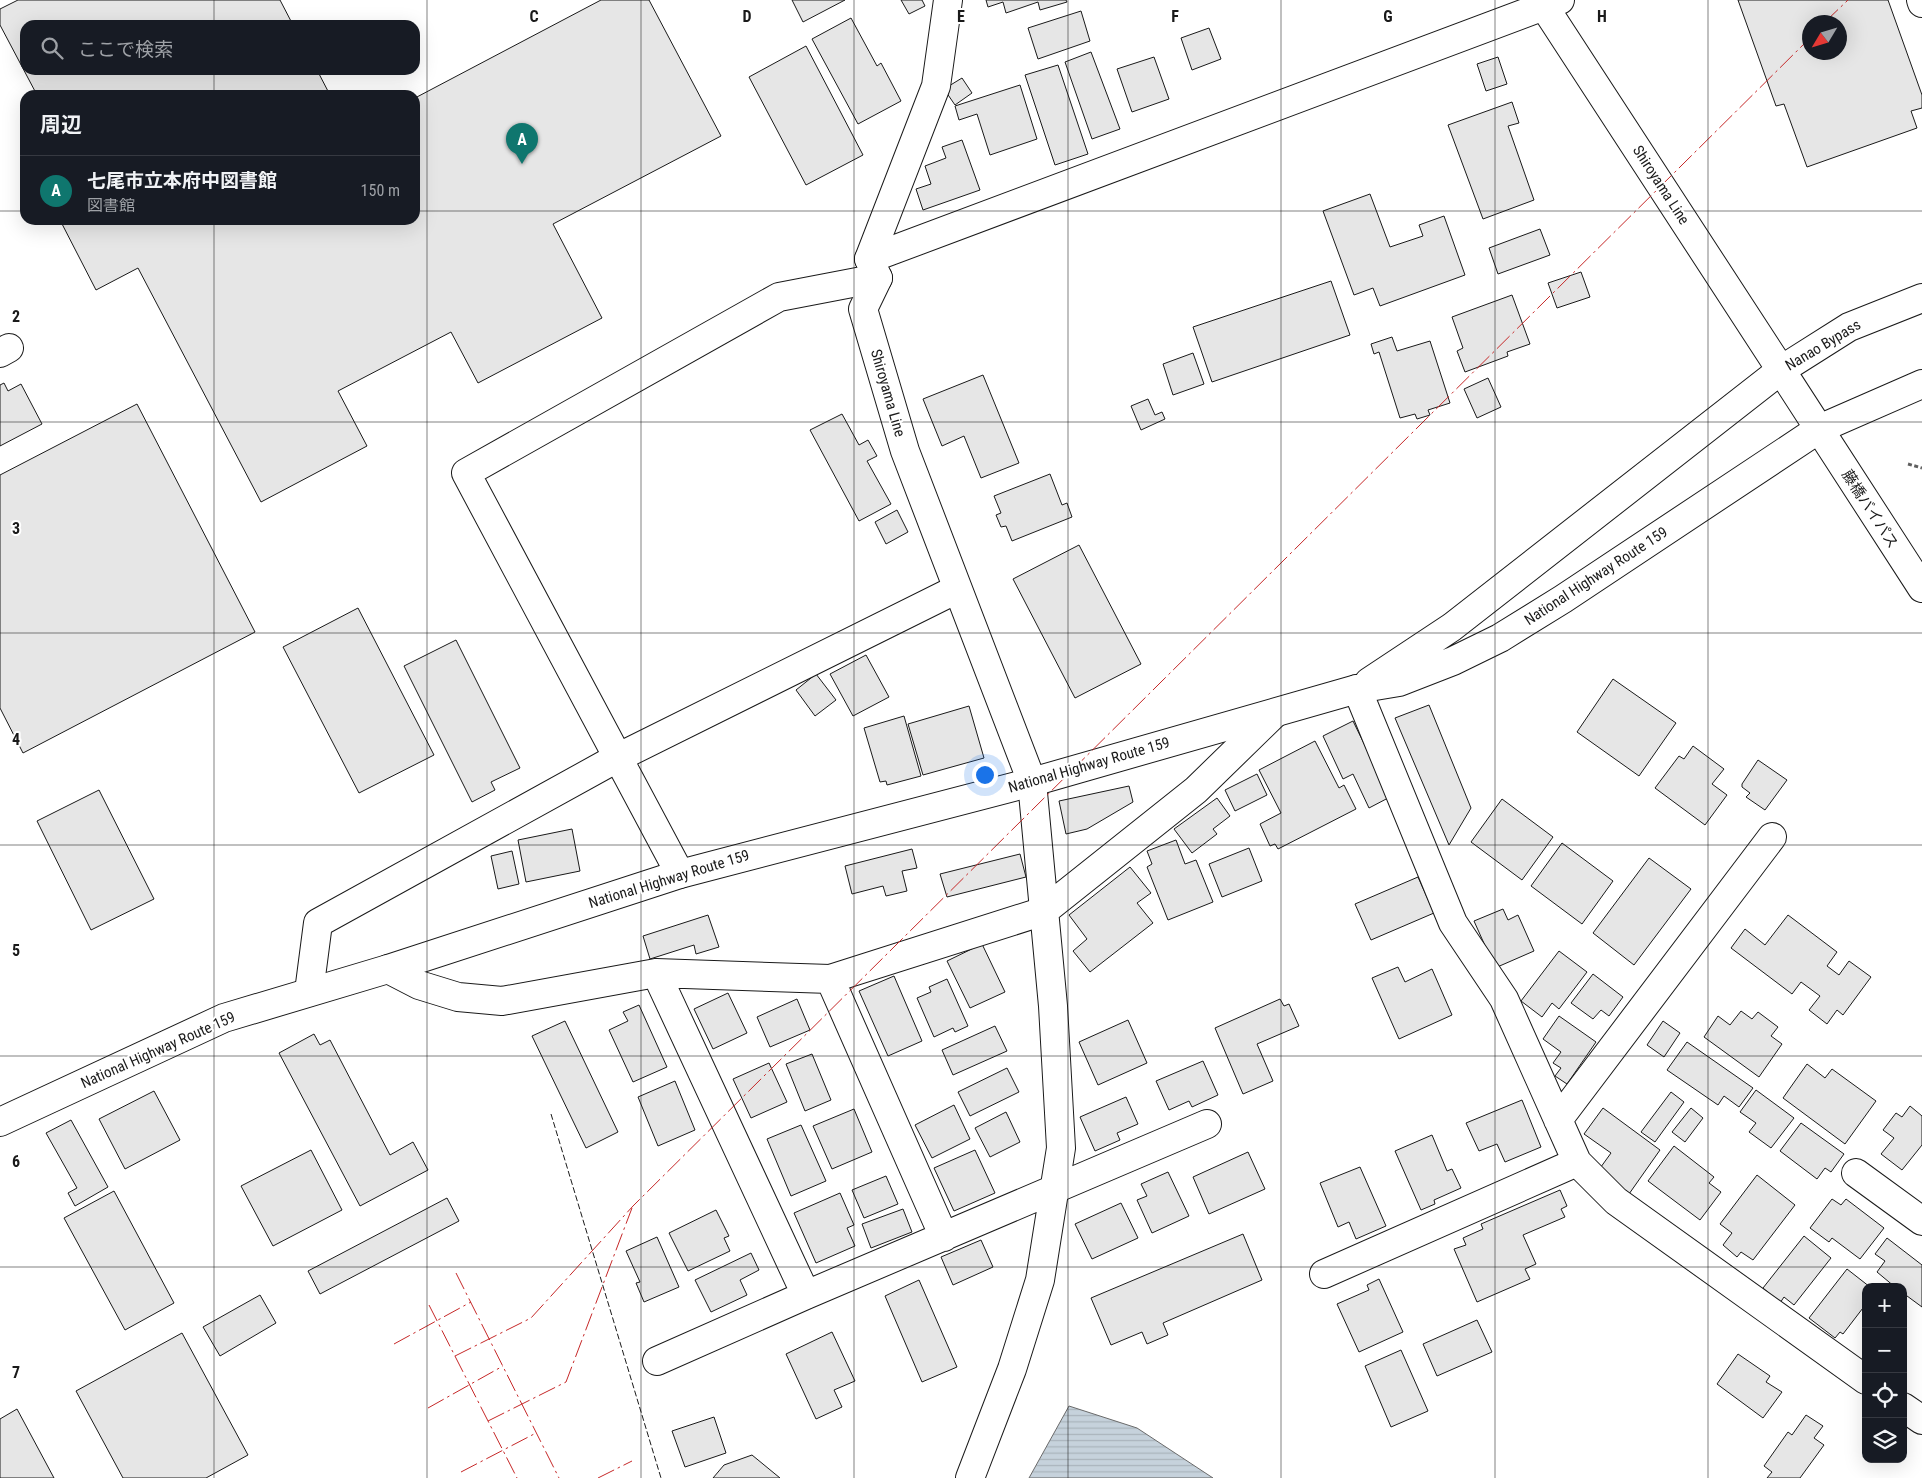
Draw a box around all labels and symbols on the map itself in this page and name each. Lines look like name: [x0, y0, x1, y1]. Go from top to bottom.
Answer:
text: C: [529, 7, 539, 26]
text: D: [742, 7, 752, 26]
text: E: [957, 7, 965, 26]
text: F: [1171, 7, 1179, 26]
text: G: [1383, 7, 1393, 26]
text: H: [1597, 7, 1607, 26]
north arrow: [1802, 15, 1847, 60]
pin: A: [506, 123, 538, 164]
street label: Shiroyama Line: [1629, 142, 1693, 228]
text: 2: [12, 307, 20, 326]
street label: Nanao Bypass: [1782, 315, 1864, 375]
street label: Shiroyama Line: [867, 347, 909, 439]
street label: 藤橋バイパス: [1838, 466, 1902, 552]
text: 3: [12, 519, 20, 538]
street label: National Highway Route 159: [1521, 523, 1671, 629]
text: 4: [12, 730, 20, 749]
street label: National Highway Route 159: [1006, 733, 1172, 797]
your location: [972, 762, 998, 788]
street label: National Highway Route 159: [587, 846, 751, 912]
text: 5: [12, 941, 20, 960]
street label: National Highway Route 159: [78, 1008, 238, 1092]
text: 6: [12, 1152, 20, 1171]
text: 7: [12, 1363, 20, 1382]

